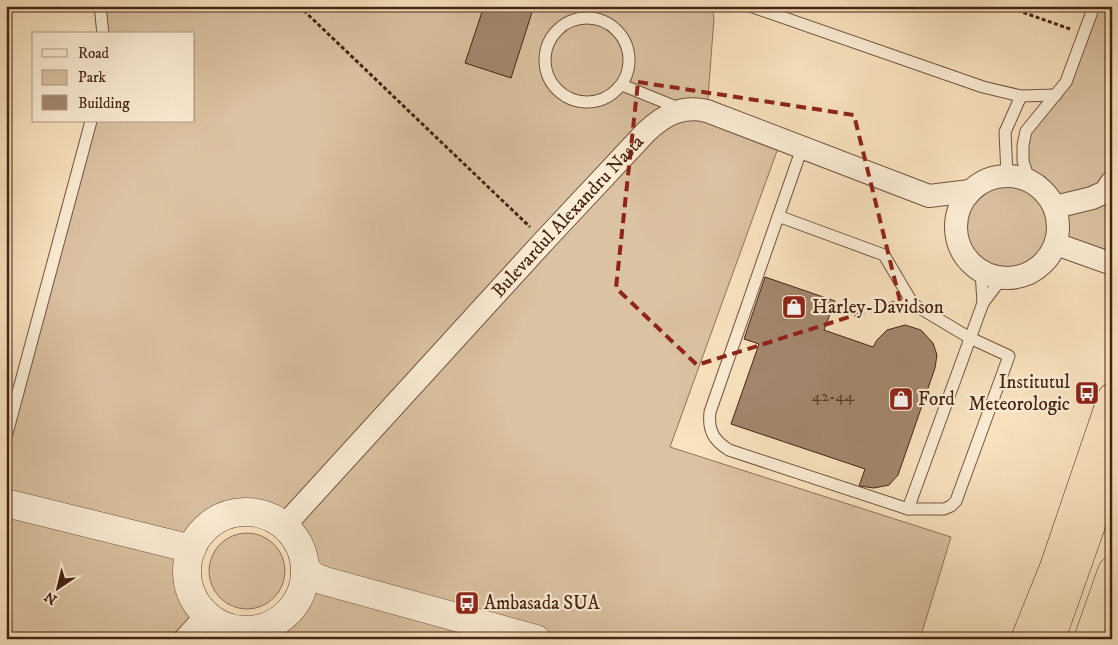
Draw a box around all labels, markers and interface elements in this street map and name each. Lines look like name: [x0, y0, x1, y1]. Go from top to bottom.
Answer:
legend: [32, 32, 195, 122]
text: Road: [78, 44, 110, 63]
text: Park: [78, 68, 107, 87]
text: Building: [78, 94, 130, 113]
street label: Bulevardul Alexandru Nasta: [487, 130, 649, 302]
shop icon: Harley-Davidson: [781, 294, 807, 320]
place label: Harley-Davidson: [812, 296, 944, 319]
place label: Institutul Meteorologic: [968, 371, 1070, 416]
bus stop icon: Institutul Meteorologic: [1074, 380, 1100, 406]
house number: 42-44: [812, 386, 855, 406]
shop icon: Ford: [888, 386, 914, 412]
place label: Ford: [918, 388, 955, 411]
north arrow: [32, 562, 82, 612]
text: N: [41, 587, 61, 609]
bus stop icon: Ambasada SUA: [454, 590, 480, 616]
place label: Ambasada SUA: [484, 592, 601, 615]

